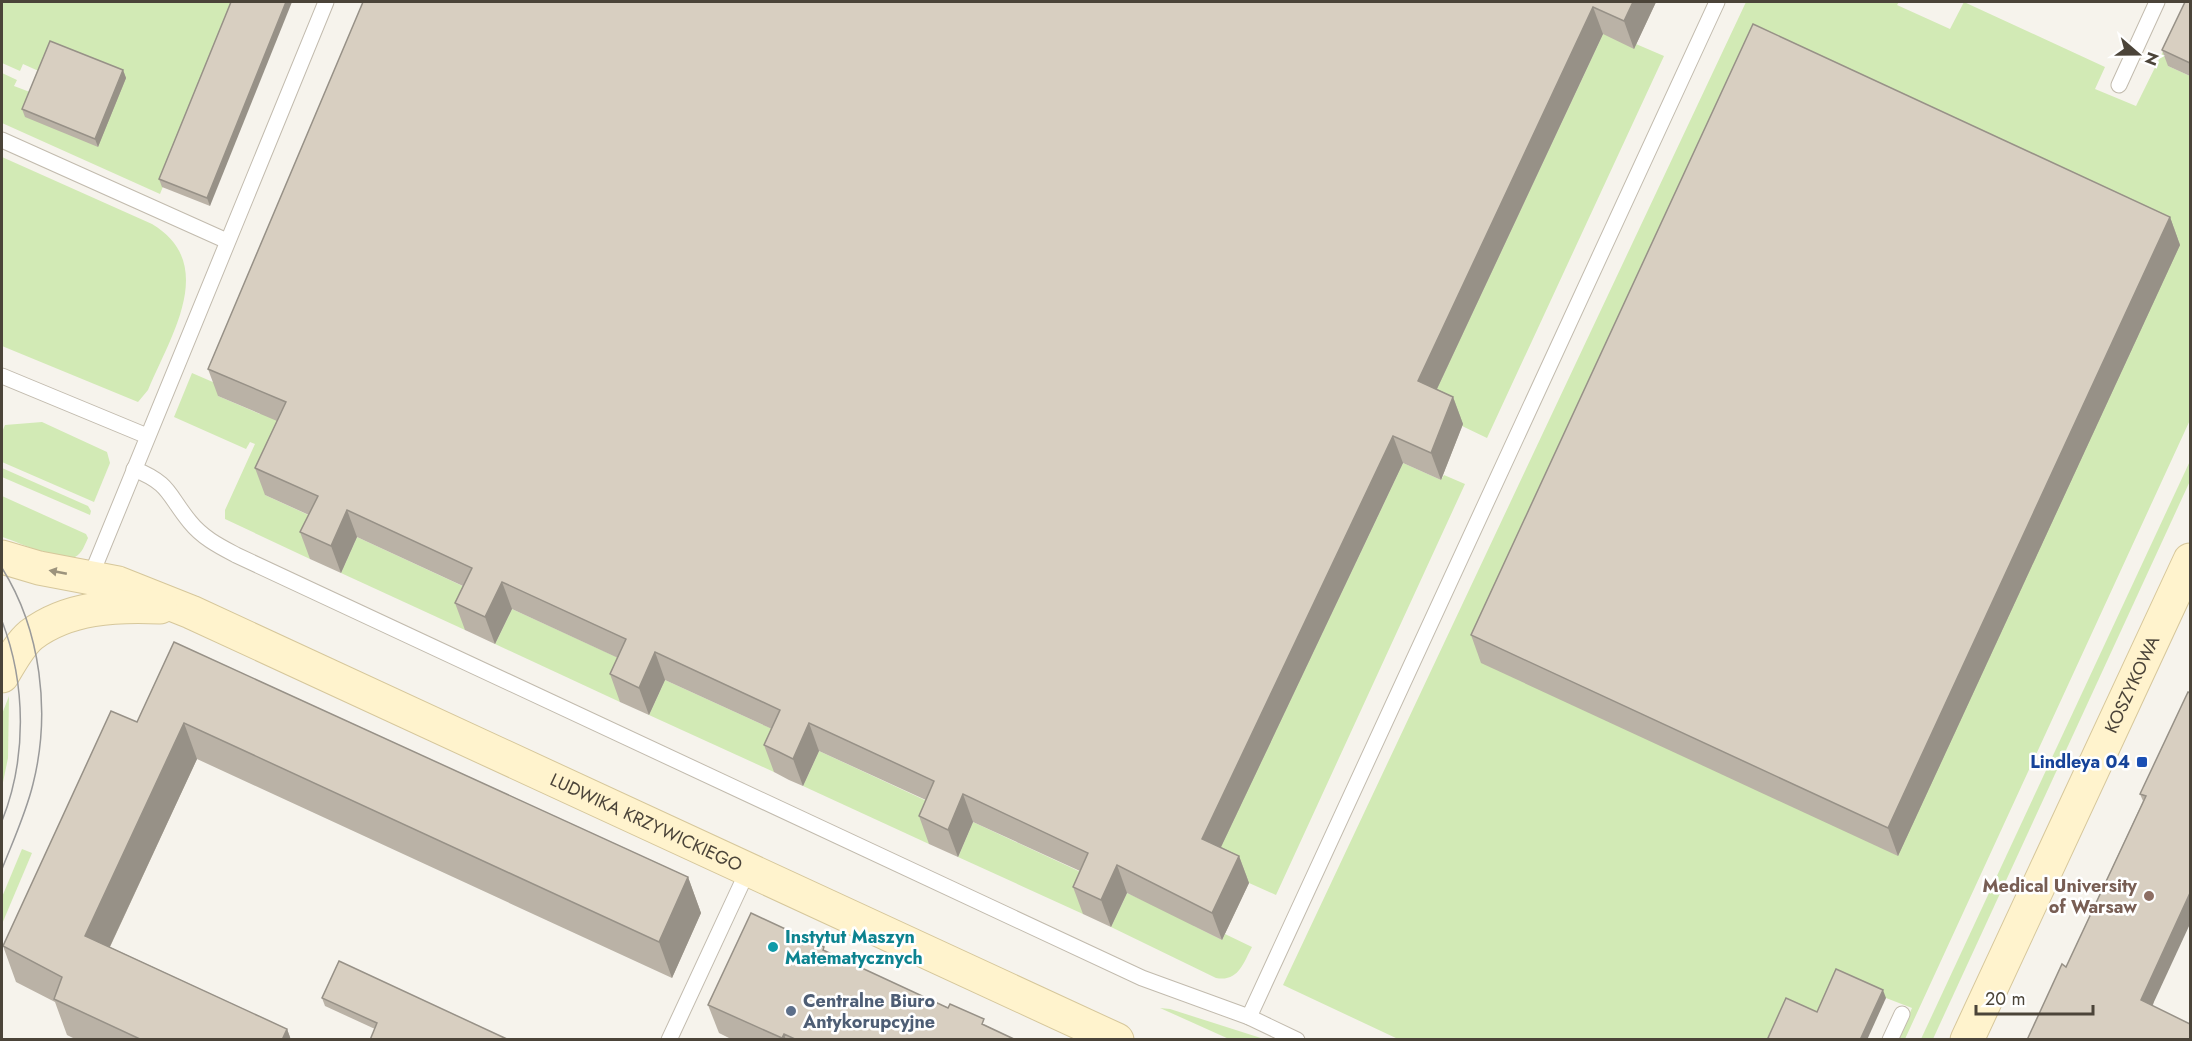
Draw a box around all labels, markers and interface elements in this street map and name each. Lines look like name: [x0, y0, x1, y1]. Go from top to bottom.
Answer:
north arrow: [2108, 24, 2168, 84]
text: N: [2139, 49, 2165, 69]
one-way arrow: [48, 567, 67, 576]
street label: KOSZYKOWA: [2098, 631, 2166, 737]
place label: Lindleya 04: [2030, 749, 2130, 775]
marker: Lindleya 04: [2135, 755, 2149, 769]
street label: LUDWIKA KRZYWICKIEGO: [546, 767, 747, 878]
place label: Medical University of Warsaw: [1983, 873, 2138, 920]
marker: Medical University of Warsaw: [2142, 889, 2156, 903]
place label: Instytut Maszyn Matematycznych: [785, 924, 923, 971]
marker: Instytut Maszyn Matematycznych: [766, 940, 780, 954]
scale bar: [1976, 978, 2093, 1016]
text: 20 m: [1985, 986, 2025, 1012]
place label: Centralne Biuro Antykorupcyjne: [802, 988, 935, 1035]
marker: Centralne Biuro Antykorupcyjne: [784, 1004, 798, 1018]

